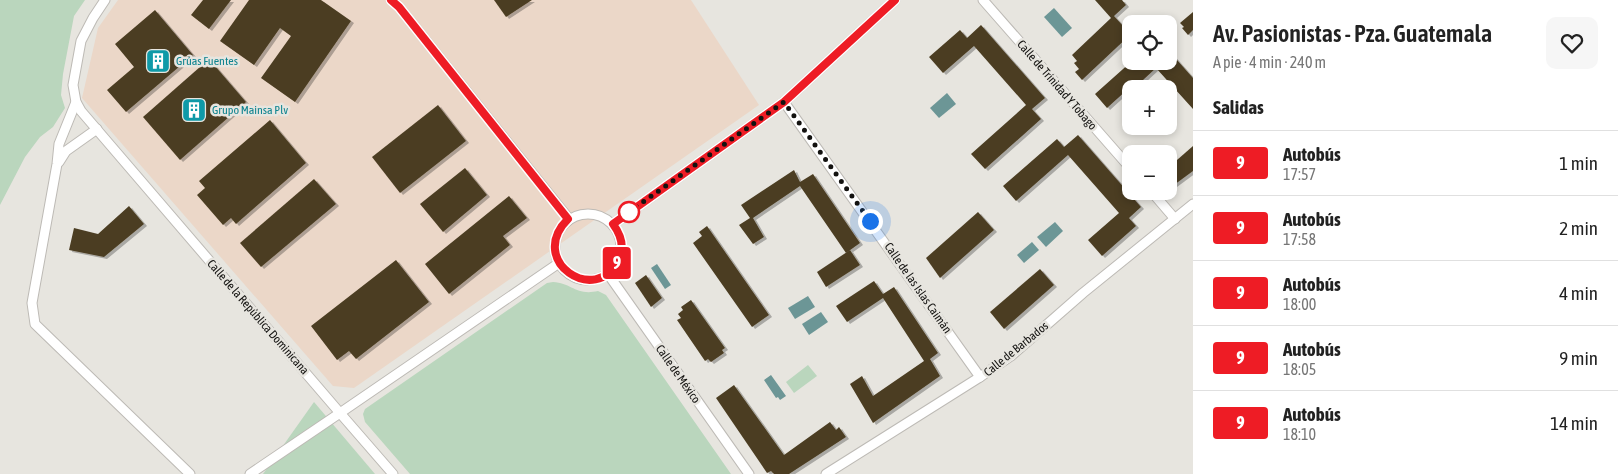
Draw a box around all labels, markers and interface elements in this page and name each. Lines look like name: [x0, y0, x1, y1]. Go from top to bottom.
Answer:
map controls: [1122, 15, 1177, 200]
button: locate: [1122, 15, 1177, 70]
button: heart: [1546, 17, 1598, 69]
text: Av. Pasionistas - Pza. Guatemala: [1213, 20, 1492, 47]
street label: Calle de Trinidad Y Tobago: [1014, 37, 1100, 133]
building icon: Grúas Fuentes: [145, 48, 171, 74]
text: A pie · 4 min · 240 m: [1213, 53, 1326, 71]
place label: Grúas Fuentes: [176, 54, 238, 68]
button: +: [1122, 80, 1177, 135]
text: Salidas: [1213, 96, 1264, 118]
building icon: Grupo Mainsa Plv: [181, 97, 207, 123]
place label: Grupo Mainsa Plv: [212, 103, 288, 117]
text: Autobús: [1283, 143, 1341, 165]
button: −: [1122, 145, 1177, 200]
text: 9: [1236, 152, 1245, 173]
text: 1 min: [1559, 152, 1598, 174]
text: 17:57: [1283, 165, 1316, 183]
unlabelled marker: [618, 201, 640, 223]
text: Autobús: [1283, 208, 1341, 230]
your location: [858, 209, 883, 234]
text: 9: [1236, 217, 1245, 238]
text: 2 min: [1559, 217, 1598, 239]
text: 17:58: [1283, 230, 1316, 248]
street label: Calle de las Islas Caimán: [881, 240, 955, 336]
line badge: 9: [601, 247, 633, 279]
text: 9: [613, 252, 621, 273]
street label: Calle de la República Dominicana: [204, 257, 312, 377]
text: Autobús: [1283, 273, 1341, 295]
text: 9: [1236, 282, 1245, 303]
text: 4 min: [1559, 282, 1598, 304]
text: 18:00: [1283, 295, 1316, 313]
street label: Calle de Barbados: [981, 319, 1051, 379]
text: Autobús: [1283, 338, 1341, 360]
street label: Calle de México: [653, 342, 703, 406]
text: 9: [1236, 347, 1245, 368]
text: 9 min: [1559, 347, 1598, 369]
text: 18:05: [1283, 360, 1316, 378]
text: Autobús: [1283, 403, 1341, 425]
text: 9: [1236, 412, 1245, 433]
text: 14 min: [1550, 412, 1598, 434]
text: 18:10: [1283, 425, 1316, 443]

